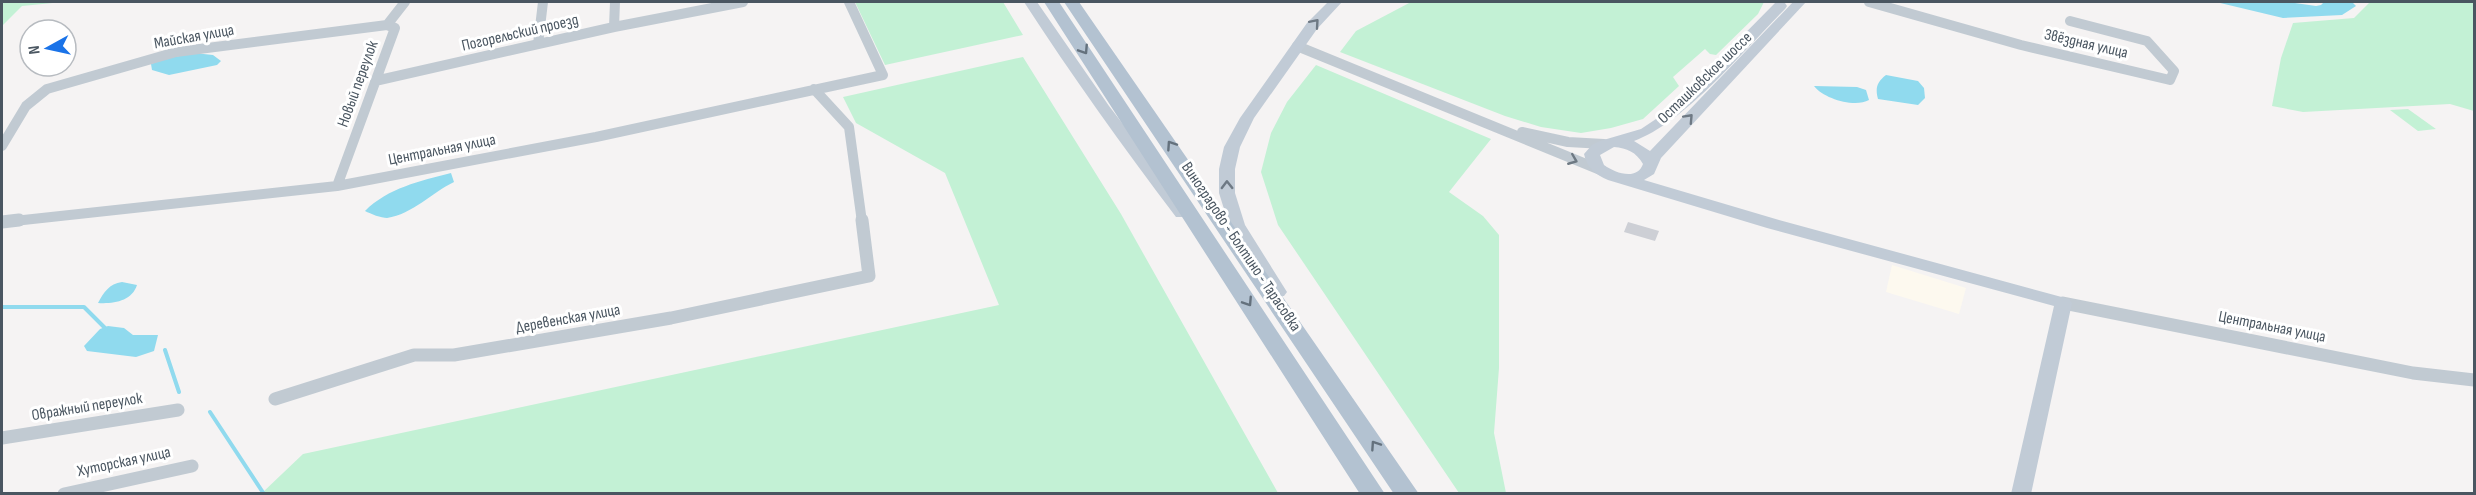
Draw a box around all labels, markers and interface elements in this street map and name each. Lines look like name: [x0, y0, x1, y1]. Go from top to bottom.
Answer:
street label: Погорельский проезд: [460, 10, 580, 56]
north arrow: [18, 18, 78, 78]
one-way arrow: [1308, 19, 1319, 30]
street label: Майская улица: [153, 21, 235, 53]
street label: Звёздная улица: [2042, 25, 2130, 63]
street label: Осташковское шоссе: [1654, 28, 1756, 128]
street label: Новый переулок: [334, 37, 383, 130]
text: N: [25, 44, 45, 55]
one-way arrow: [1077, 44, 1088, 55]
one-way arrow: [1682, 114, 1693, 125]
street label: Центральная улица: [387, 130, 497, 170]
one-way arrow: [1167, 140, 1178, 151]
one-way arrow: [1567, 153, 1578, 165]
street label: Виноградово - Болтино - Тарасовка: [1177, 159, 1305, 335]
one-way arrow: [1221, 180, 1234, 189]
one-way arrow: [1240, 296, 1252, 306]
street label: Деревенская улица: [514, 300, 622, 338]
street label: Центральная улица: [2217, 307, 2327, 347]
street label: Овражный переулок: [30, 389, 145, 425]
one-way arrow: [1371, 441, 1382, 452]
street label: Хуторская улица: [75, 443, 172, 481]

